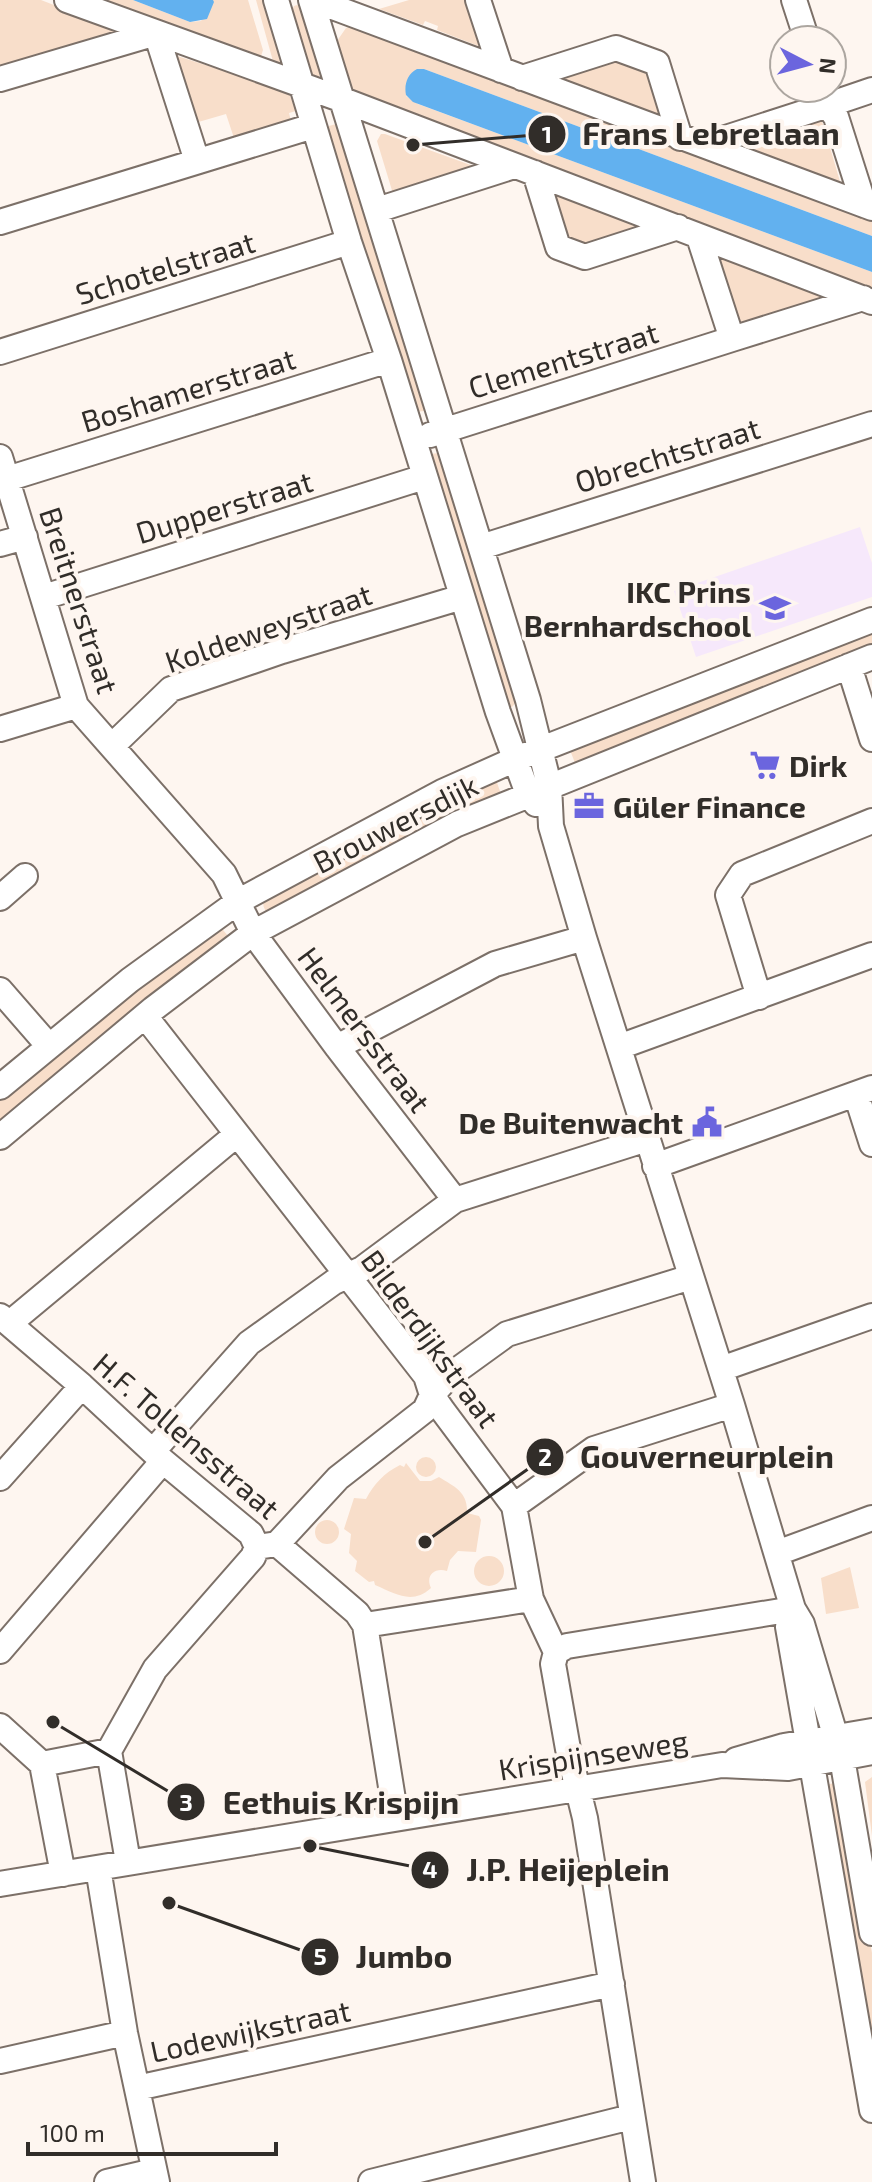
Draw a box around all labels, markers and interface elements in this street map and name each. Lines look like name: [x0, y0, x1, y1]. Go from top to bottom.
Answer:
north arrow: [768, 24, 848, 104]
text: N: [815, 57, 843, 75]
callout: Frans Lebretlaan: [527, 106, 856, 162]
text: Frans Lebretlaan: [582, 113, 840, 151]
text: 1: [542, 119, 552, 148]
street label: Schotelstraat: [71, 223, 259, 311]
street label: Clementstraat: [464, 313, 662, 405]
street label: Boshamerstraat: [76, 339, 300, 439]
street label: Obrechtstraat: [570, 409, 764, 499]
street label: Dupperstraat: [131, 462, 317, 550]
street label: Breitnerstraat: [33, 502, 127, 698]
place label: IKC Prins Bernhardschool: [524, 573, 751, 643]
street label: Koldeweystraat: [160, 575, 376, 679]
school or university icon: IKC Prins Bernhardschool: [758, 591, 792, 625]
place label: Dirk: [789, 747, 848, 783]
supermarket icon: Dirk: [748, 748, 782, 782]
street label: Brouwersdijk: [307, 766, 483, 880]
place label: Güler Finance: [613, 788, 806, 824]
office icon: Güler Finance: [572, 789, 606, 823]
street label: Helmersstraat: [291, 939, 439, 1119]
place label: De Buitenwacht: [459, 1104, 683, 1140]
public building icon: De Buitenwacht: [690, 1105, 724, 1139]
street label: Bilderdijkstraat: [355, 1242, 507, 1434]
street label: H.F. Tollensstraat: [87, 1345, 287, 1525]
callout: Gouverneurplein: [525, 1429, 850, 1485]
text: Gouverneurplein: [580, 1436, 834, 1474]
text: 2: [538, 1442, 552, 1471]
street label: Krispijnseweg: [496, 1721, 690, 1787]
callout: Eethuis Krispijn: [166, 1774, 475, 1830]
text: Eethuis Krispijn: [223, 1782, 459, 1820]
text: 3: [179, 1787, 193, 1816]
callout: J.P. Heijeplein: [410, 1842, 686, 1898]
text: J.P. Heijeplein: [466, 1849, 670, 1887]
text: 4: [422, 1854, 438, 1883]
callout: Jumbo: [300, 1929, 469, 1985]
text: Jumbo: [356, 1936, 452, 1974]
text: 5: [313, 1941, 327, 1970]
street label: Lodewijkstraat: [147, 1991, 353, 2069]
scale bar: [28, 2106, 276, 2156]
text: 100 m: [40, 2118, 105, 2147]

